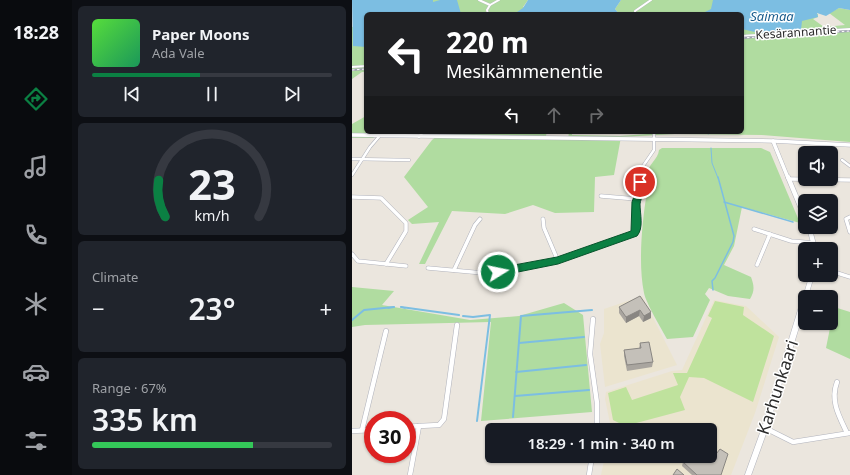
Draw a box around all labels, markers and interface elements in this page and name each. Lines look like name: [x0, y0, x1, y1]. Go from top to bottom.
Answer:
water label: Saimaa: [750, 7, 794, 25]
text: 18:28: [13, 20, 59, 44]
street label: Kesärannantie: [755, 21, 837, 43]
text: 220 m: [446, 23, 529, 61]
text: Paper Moons: [152, 24, 250, 44]
icon: left: [380, 28, 432, 80]
text: Ada Vale: [152, 44, 205, 62]
text: Mesikämmenentie: [446, 59, 603, 83]
icon: previous: [121, 83, 143, 105]
icon: pause: [201, 83, 223, 105]
icon: next: [281, 83, 303, 105]
icon: directions: [22, 85, 50, 113]
icon: left: [501, 104, 523, 126]
icon: ahead: [543, 104, 565, 126]
icon: right: [585, 104, 607, 126]
map controls: [798, 146, 838, 330]
button: sound: [798, 146, 838, 186]
icon: music: [22, 153, 50, 181]
text: 23: [188, 156, 236, 212]
pin: [623, 165, 657, 199]
icon: arrive: [629, 171, 651, 193]
button: layers: [798, 194, 838, 234]
text: km/h: [194, 205, 230, 224]
icon: phone: [22, 221, 50, 249]
button: +: [798, 242, 838, 282]
position arrow: [477, 251, 519, 293]
text: Climate: [92, 268, 138, 286]
text: 23°: [188, 288, 236, 329]
icon: climate: [22, 290, 50, 318]
button: −: [798, 290, 838, 330]
text: −: [92, 293, 105, 323]
text: +: [319, 293, 332, 323]
street label: Karhunkaari: [751, 337, 803, 437]
icon: car: [22, 358, 50, 386]
text: Range · 67%: [92, 379, 167, 397]
text: 335 km: [92, 399, 198, 440]
speed limit sign: 30: [364, 411, 416, 463]
icon: filters: [22, 427, 50, 455]
text: 18:29 · 1 min · 340 m: [527, 433, 675, 453]

